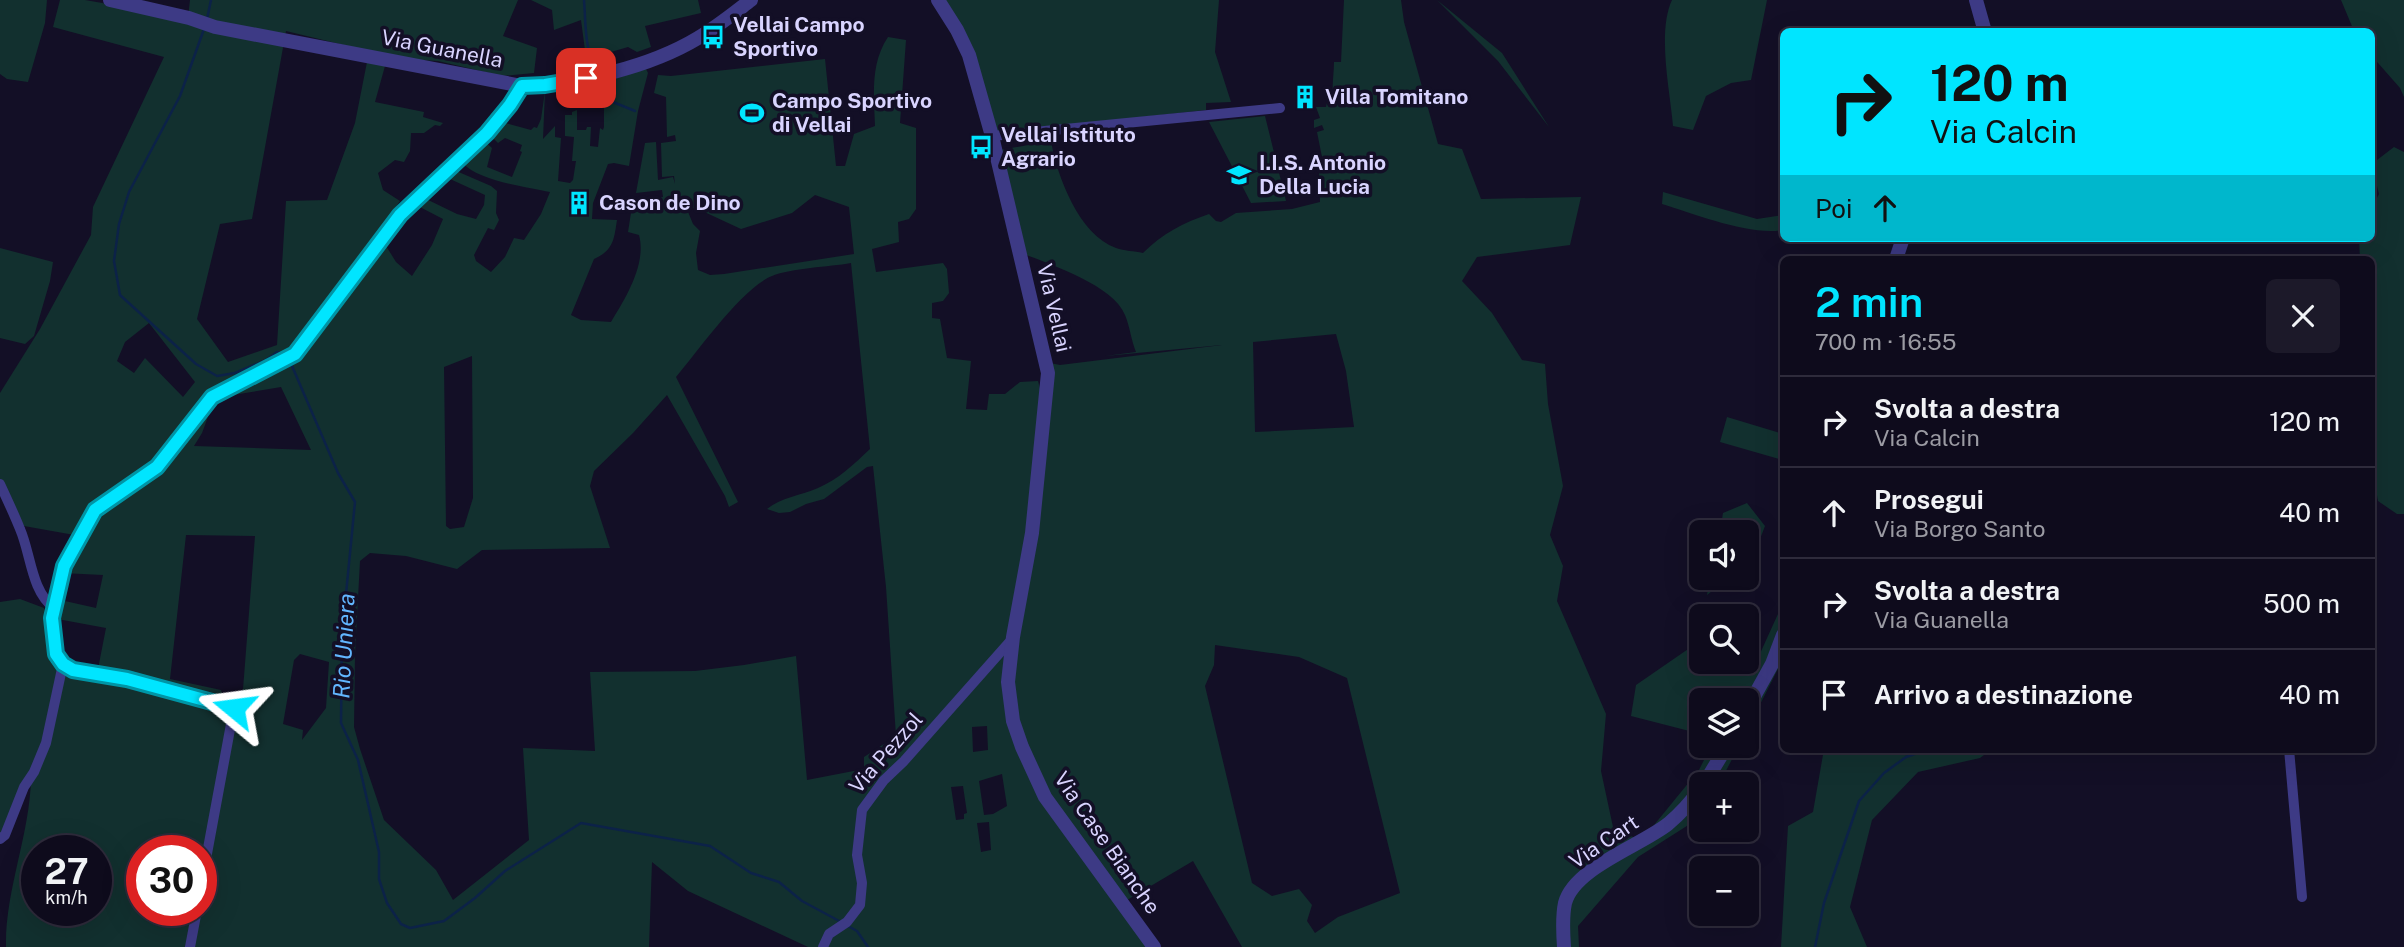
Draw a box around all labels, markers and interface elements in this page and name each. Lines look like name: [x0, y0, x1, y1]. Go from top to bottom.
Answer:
place label: Vellai Campo Sportivo: [733, 12, 865, 61]
bus stop icon: Vellai Campo Sportivo: [699, 23, 727, 51]
street label: Via Guanella: [379, 24, 505, 73]
pin: [556, 48, 616, 108]
text: 120 m: [1930, 54, 2069, 112]
icon: right: [1815, 56, 1906, 147]
icon: arrive: [567, 59, 605, 97]
building icon: Villa Tomitano: [1291, 83, 1319, 111]
place label: Villa Tomitano: [1325, 84, 1468, 109]
place label: Campo Sportivo di Vellai: [772, 88, 932, 137]
sports icon: Campo Sportivo di Vellai: [738, 99, 766, 127]
text: Via Calcin: [1930, 113, 2077, 150]
place label: Vellai Istituto Agrario: [1001, 122, 1136, 171]
bus stop icon: Vellai Istituto Agrario: [967, 133, 995, 161]
place label: I.I.S. Antonio Della Lucia: [1259, 150, 1386, 199]
school or university icon: I.I.S. Antonio Della Lucia: [1225, 161, 1253, 189]
building icon: Cason de Dino: [565, 189, 593, 217]
icon: ahead: [1866, 189, 1904, 227]
place label: Cason de Dino: [599, 190, 741, 215]
text: Poi: [1815, 193, 1852, 224]
street label: Via Vellai: [1032, 261, 1077, 354]
text: 2 min: [1815, 277, 1923, 326]
button: close: [2266, 279, 2340, 353]
text: 700 m · 16:55: [1815, 328, 1956, 355]
text: Svolta a destra: [1874, 393, 2060, 424]
icon: right: [1815, 403, 1853, 441]
text: 120 m: [2269, 406, 2340, 437]
text: Via Calcin: [1874, 424, 1980, 451]
text: Prosegui: [1874, 484, 1984, 515]
icon: ahead: [1815, 494, 1853, 532]
text: 40 m: [2279, 497, 2340, 528]
text: Via Borgo Santo: [1874, 515, 2045, 542]
map controls: [1689, 520, 1759, 926]
button: sound: [1689, 520, 1759, 590]
text: Svolta a destra: [1874, 575, 2060, 606]
icon: right: [1815, 585, 1853, 623]
text: 500 m: [2263, 588, 2340, 619]
water label: Rio Uniera: [327, 593, 360, 699]
button: search: [1689, 604, 1759, 674]
text: Via Guanella: [1874, 606, 2009, 633]
position arrow: [197, 671, 271, 745]
icon: arrive: [1815, 676, 1853, 714]
text: Arrivo a destinazione: [1874, 679, 2133, 710]
text: 40 m: [2279, 679, 2340, 710]
button: layers: [1689, 688, 1759, 758]
street label: Via Pezzol: [844, 707, 928, 798]
street label: Via Case Bianche: [1049, 767, 1166, 919]
button: +: [1689, 772, 1759, 842]
street label: Via Cart: [1564, 809, 1643, 874]
speed limit sign: 30: [126, 835, 217, 926]
text: 27: [44, 851, 89, 892]
button: −: [1689, 856, 1759, 926]
text: km/h: [45, 887, 88, 908]

